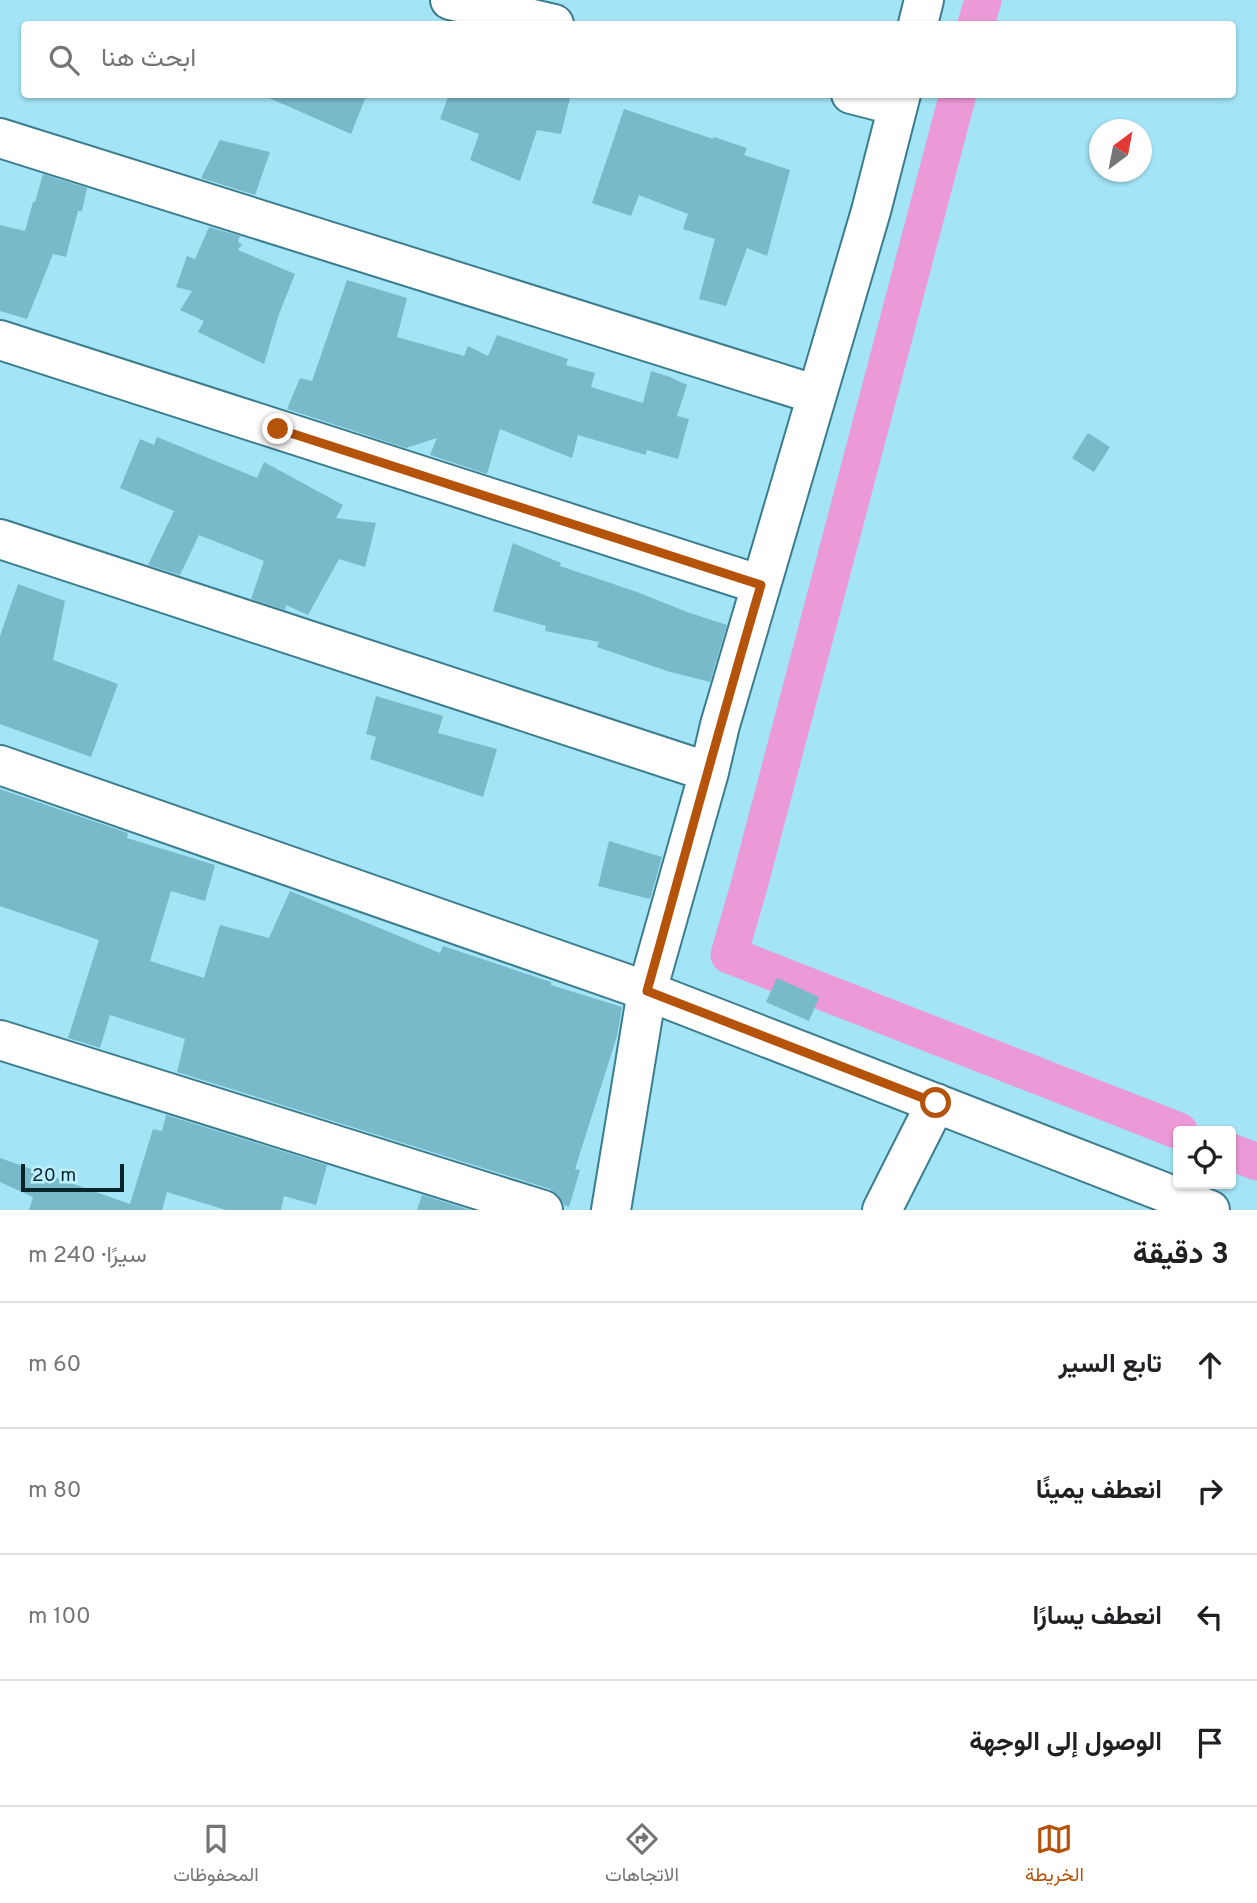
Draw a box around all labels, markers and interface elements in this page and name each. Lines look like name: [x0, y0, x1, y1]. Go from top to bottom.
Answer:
search box: [21, 21, 1236, 98]
icon: search: [45, 41, 83, 79]
text: ابحث هنا: [101, 43, 196, 76]
north arrow: [1089, 119, 1152, 182]
route end: [262, 413, 293, 444]
route start: [920, 1087, 951, 1118]
map controls: [1173, 1126, 1236, 1189]
button: locate: [1173, 1126, 1236, 1189]
scale bar: [21, 1161, 124, 1193]
text: 20 m: [32, 1164, 76, 1188]
text: 3 دقيقة: [1133, 1237, 1229, 1274]
text: سيرًا · 240 m: [28, 1242, 147, 1271]
icon: ahead: [1191, 1346, 1229, 1384]
text: تابع السير: [1059, 1349, 1162, 1382]
text: 60 m: [28, 1351, 81, 1380]
icon: right: [1191, 1472, 1229, 1510]
text: انعطف يمينًا: [1036, 1475, 1162, 1508]
text: 80 m: [28, 1477, 81, 1506]
icon: left: [1191, 1598, 1229, 1636]
text: انعطف يسارًا: [1032, 1601, 1162, 1634]
text: 100 m: [28, 1603, 91, 1632]
icon: arrive: [1191, 1724, 1229, 1762]
text: الوصول إلى الوجهة: [969, 1727, 1162, 1760]
tab: المحفوظات: [173, 1820, 259, 1891]
tab: الاتجاهات: [605, 1820, 679, 1891]
tab: الخريطة: [1025, 1820, 1084, 1891]

